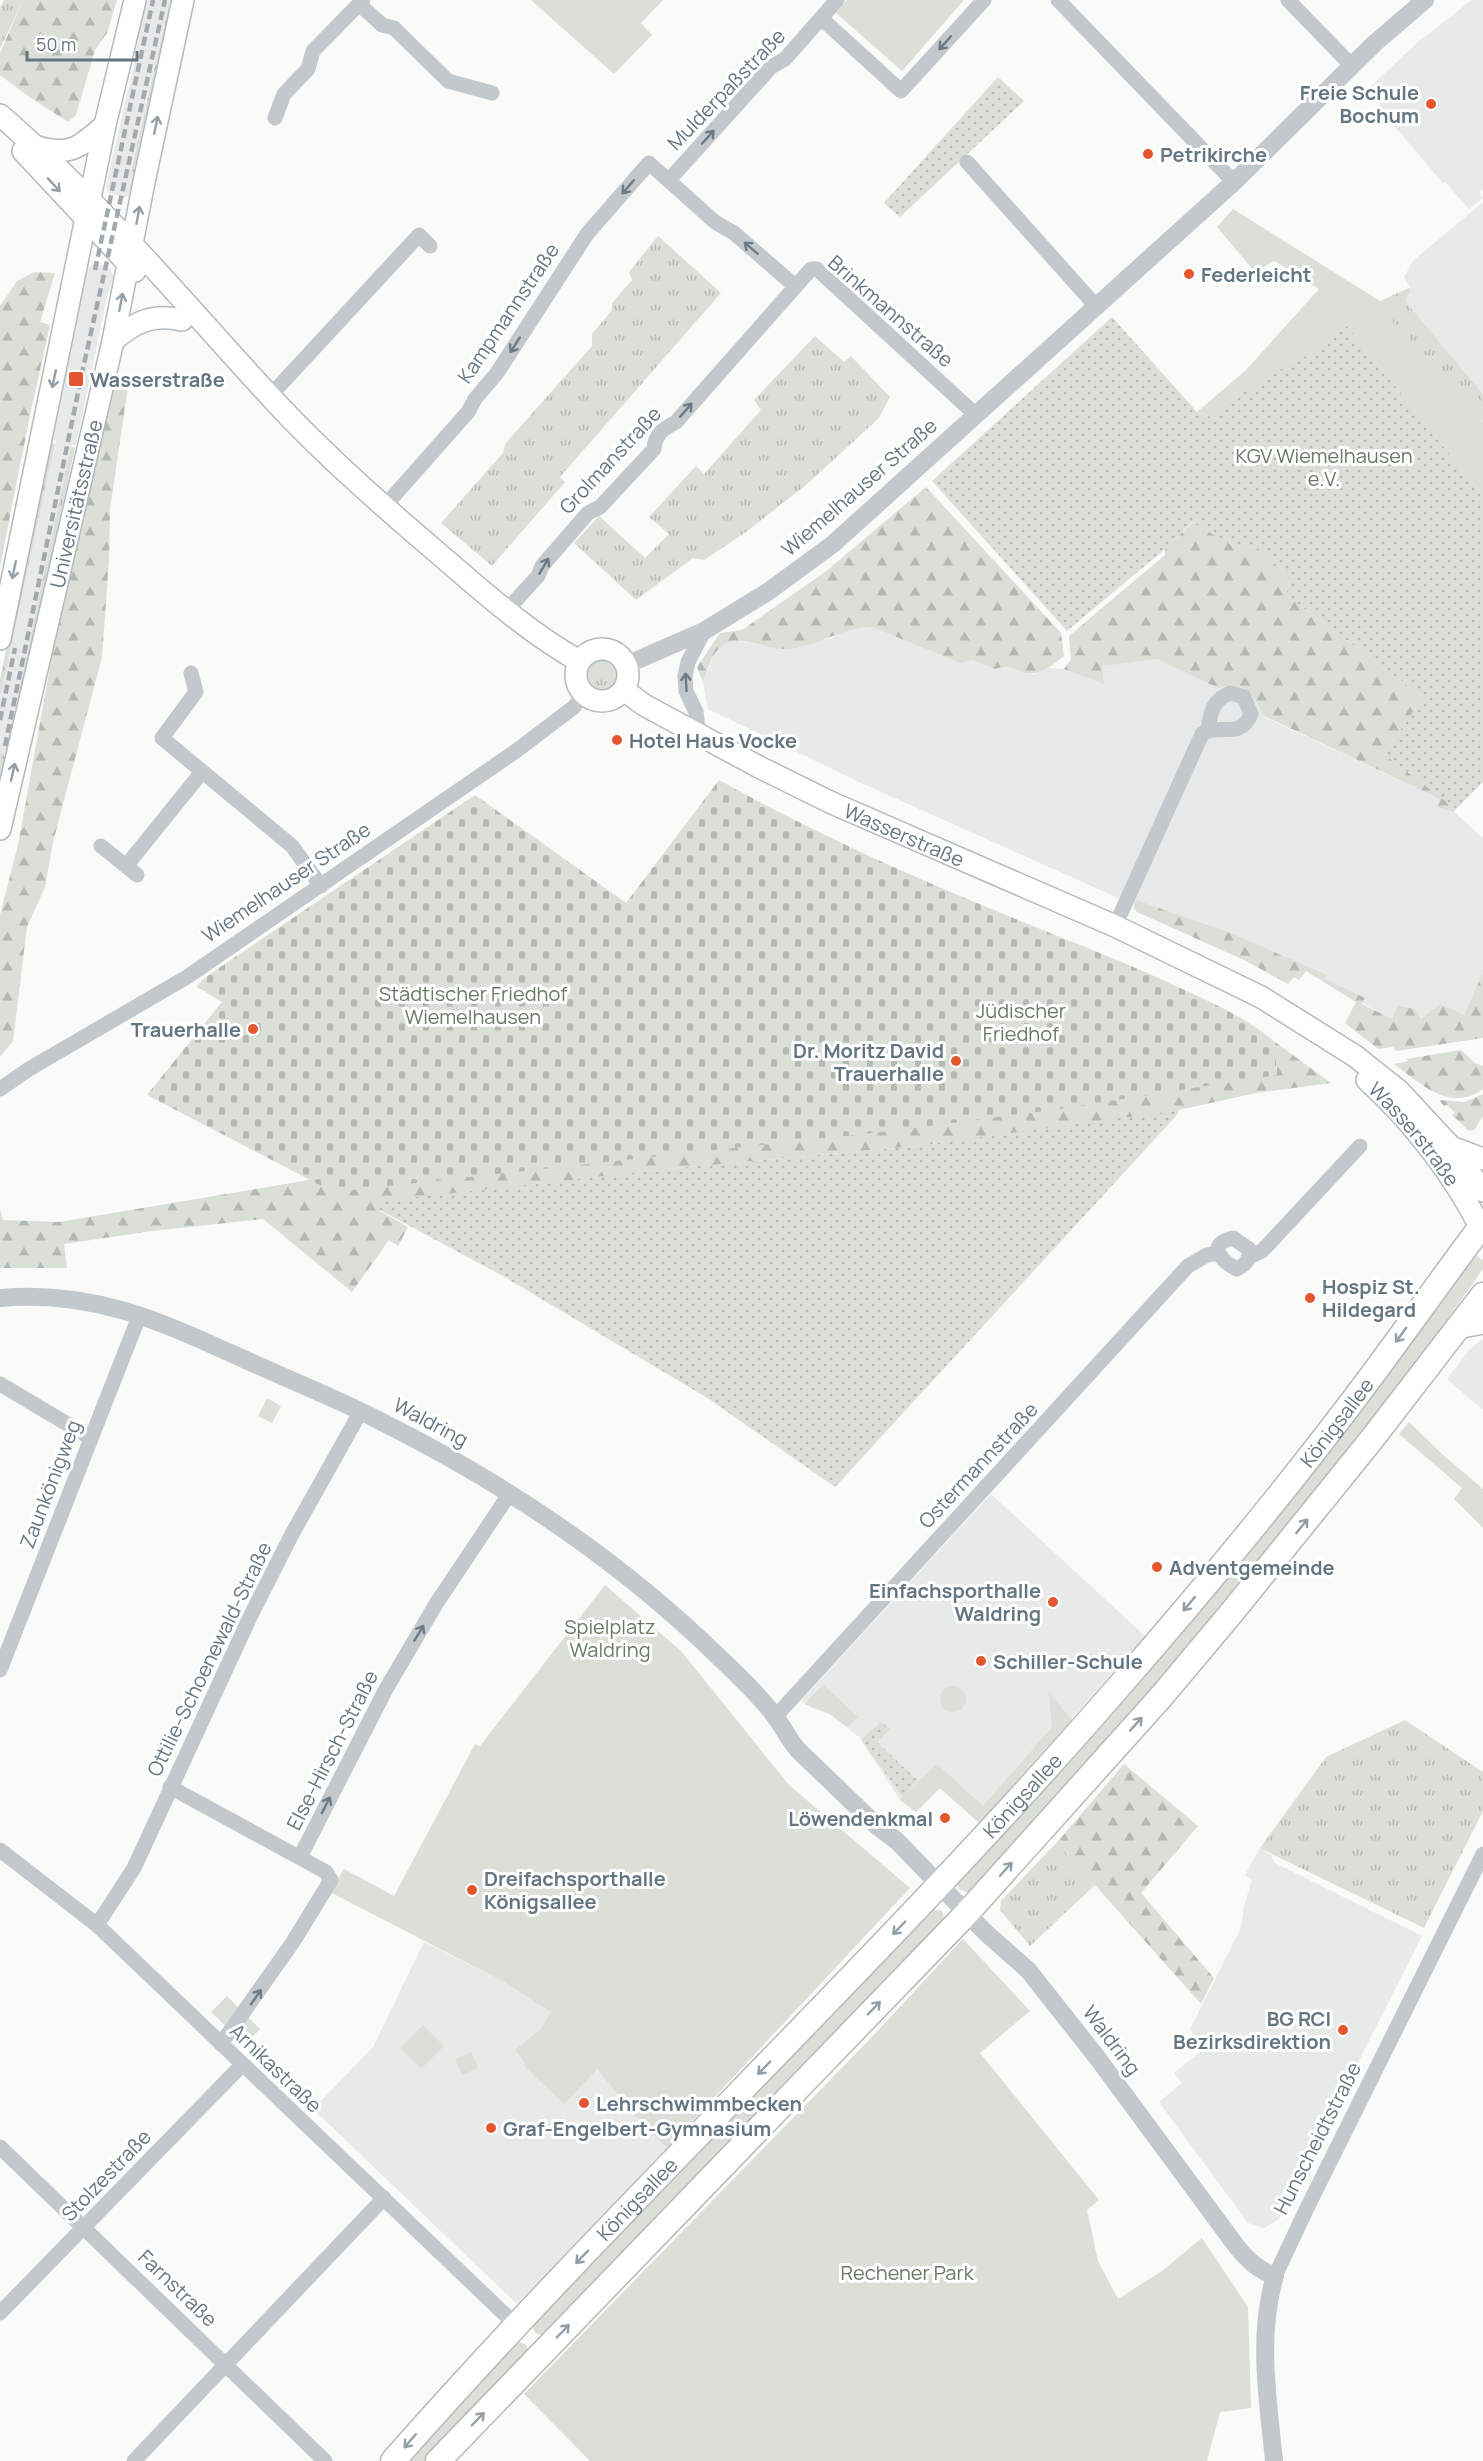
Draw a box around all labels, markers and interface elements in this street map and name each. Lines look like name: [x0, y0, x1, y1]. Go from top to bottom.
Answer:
street label: Mulderpaßstraße: [661, 22, 791, 156]
scale bar: [27, 24, 136, 62]
text: 50 m: [36, 32, 76, 56]
one-way arrow: [938, 35, 952, 50]
place label: Freie Schule Bochum: [1300, 79, 1419, 129]
marker: Freie Schule Bochum: [1424, 97, 1438, 111]
one-way arrow: [151, 116, 162, 135]
one-way arrow: [701, 129, 715, 144]
place label: Petrikirche: [1160, 141, 1267, 168]
marker: Petrikirche: [1141, 147, 1155, 161]
one-way arrow: [47, 177, 61, 192]
one-way arrow: [621, 179, 635, 194]
one-way arrow: [133, 205, 144, 225]
street label: Kampmannstraße: [451, 238, 565, 388]
one-way arrow: [744, 241, 759, 255]
street label: Brinkmannstraße: [823, 249, 959, 373]
place label: Federleicht: [1201, 261, 1312, 288]
marker: Federleicht: [1182, 267, 1196, 281]
one-way arrow: [116, 293, 127, 313]
one-way arrow: [509, 337, 522, 354]
place label: Wasserstraße: [90, 366, 225, 393]
one-way arrow: [48, 368, 59, 388]
marker: Wasserstraße: [67, 370, 85, 388]
street label: Grolmanstraße: [553, 400, 667, 520]
one-way arrow: [679, 402, 693, 417]
street label: Wiemelhauser Straße: [775, 412, 943, 562]
street label: Universitätsstraße: [43, 417, 108, 590]
park label: KGV Wiemelhausen e.V.: [1235, 442, 1413, 492]
one-way arrow: [539, 558, 551, 575]
one-way arrow: [8, 559, 19, 579]
one-way arrow: [681, 673, 692, 692]
place label: Hotel Haus Vocke: [629, 727, 797, 754]
marker: Hotel Haus Vocke: [610, 733, 624, 747]
one-way arrow: [8, 763, 19, 782]
street label: Wasserstraße: [840, 796, 969, 872]
street label: Wiemelhauser Straße: [196, 815, 376, 949]
park label: Städtischer Friedhof Wiemelhausen: [379, 980, 567, 1030]
park label: Jüdischer Friedhof: [976, 997, 1066, 1047]
place label: Trauerhalle: [131, 1016, 241, 1043]
marker: Trauerhalle: [246, 1022, 260, 1036]
place label: Dr. Moritz David Trauerhalle: [793, 1037, 944, 1087]
marker: Dr. Moritz David Trauerhalle: [949, 1054, 963, 1068]
street label: Wasserstraße: [1363, 1075, 1466, 1191]
place label: Hospiz St. Hildegard: [1322, 1273, 1420, 1323]
marker: Hospiz St. Hildegard: [1303, 1291, 1317, 1305]
one-way arrow: [1394, 1327, 1407, 1343]
street label: Königsallee: [1293, 1372, 1379, 1472]
street label: Waldring: [389, 1391, 473, 1453]
street label: Ostermannstraße: [912, 1396, 1044, 1534]
street label: Zaunkönigweg: [13, 1416, 87, 1552]
one-way arrow: [1295, 1519, 1308, 1535]
street label: Ottilie-Schoenewald-Straße: [140, 1537, 278, 1781]
place label: Adventgemeinde: [1169, 1554, 1335, 1581]
marker: Adventgemeinde: [1150, 1560, 1164, 1574]
place label: Einfachsporthalle Waldring: [869, 1577, 1041, 1627]
marker: Einfachsporthalle Waldring: [1046, 1595, 1060, 1609]
one-way arrow: [1183, 1596, 1196, 1612]
park label: Spielplatz Waldring: [564, 1613, 656, 1663]
one-way arrow: [413, 1625, 425, 1642]
place label: Schiller-Schule: [993, 1648, 1143, 1675]
marker: Schiller-Schule: [974, 1654, 988, 1668]
street label: Else-Hirsch-Straße: [280, 1666, 384, 1834]
one-way arrow: [1129, 1717, 1143, 1732]
street label: Königsallee: [976, 1747, 1068, 1843]
one-way arrow: [321, 1796, 333, 1814]
place label: Löwendenkmal: [788, 1805, 933, 1832]
marker: Löwendenkmal: [938, 1811, 952, 1825]
one-way arrow: [999, 1862, 1013, 1877]
place label: Dreifachsporthalle Königsallee: [484, 1865, 666, 1915]
marker: Dreifachsporthalle Königsallee: [465, 1883, 479, 1897]
one-way arrow: [891, 1920, 906, 1935]
one-way arrow: [250, 1989, 262, 2006]
street label: Waldring: [1077, 2000, 1147, 2080]
one-way arrow: [867, 2001, 881, 2016]
place label: BG RCI Bezirksdirektion: [1173, 2005, 1331, 2055]
street label: Arnikastraße: [224, 2017, 328, 2119]
marker: BG RCI Bezirksdirektion: [1336, 2023, 1350, 2037]
street label: Hunscheidtstraße: [1267, 2057, 1367, 2219]
one-way arrow: [756, 2061, 771, 2076]
place label: Lehrschwimmbecken: [596, 2090, 802, 2117]
marker: Lehrschwimmbecken: [577, 2096, 591, 2110]
place label: Graf-Engelbert-Gymnasium: [503, 2115, 771, 2142]
marker: Graf-Engelbert-Gymnasium: [484, 2121, 498, 2135]
street label: Stolzestraße: [55, 2123, 157, 2227]
street label: Königsallee: [590, 2151, 683, 2246]
street label: Farnstraße: [133, 2244, 223, 2332]
one-way arrow: [575, 2249, 589, 2264]
park label: Rechener Park: [840, 2259, 975, 2286]
one-way arrow: [556, 2323, 570, 2338]
one-way arrow: [471, 2411, 486, 2426]
one-way arrow: [403, 2433, 417, 2448]

